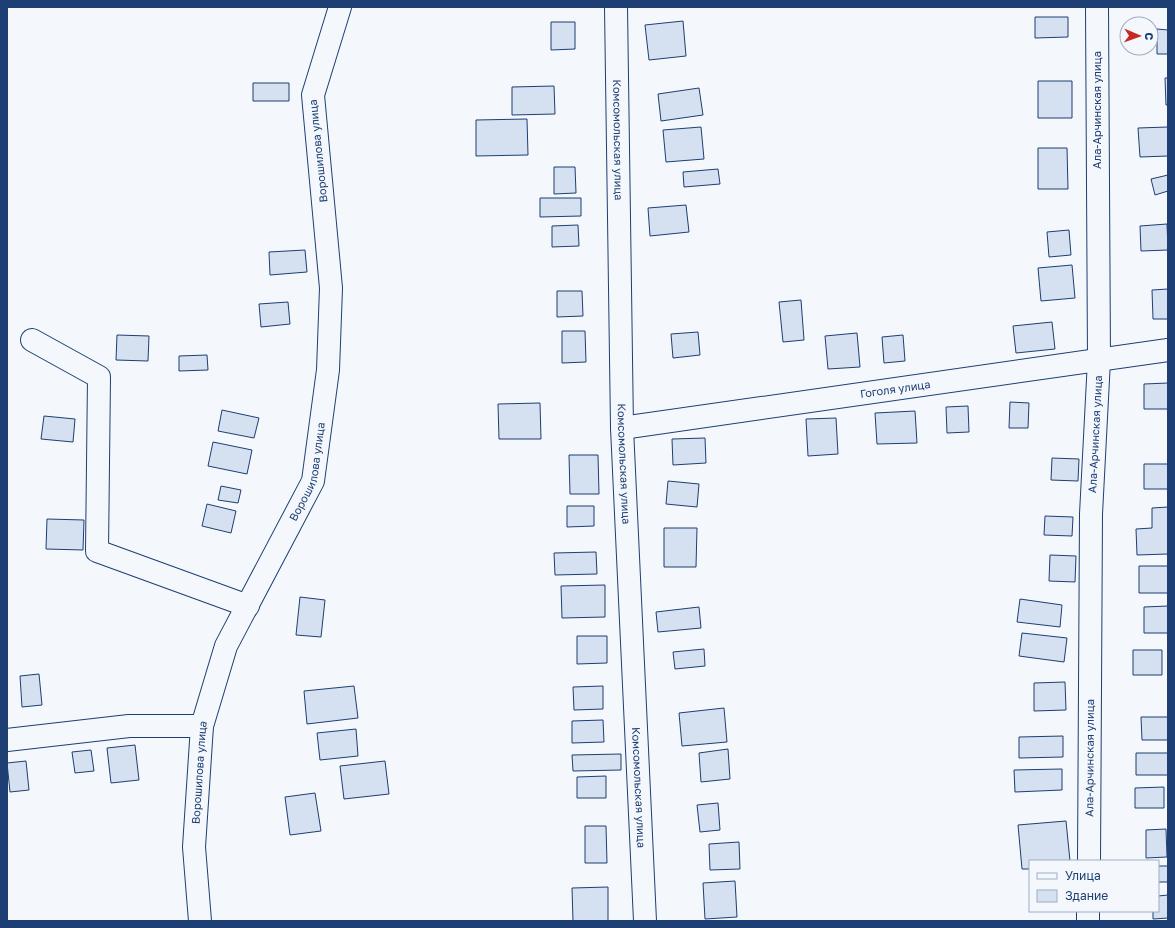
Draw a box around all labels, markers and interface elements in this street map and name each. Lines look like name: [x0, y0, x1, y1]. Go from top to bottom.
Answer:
north arrow: [1119, 16, 1159, 56]
text: С: [1143, 32, 1156, 41]
street label: Ала-Арчинская улица: [1090, 51, 1103, 169]
street label: Комсомольская улица: [611, 79, 626, 201]
street label: Ворошилова улица: [306, 99, 329, 203]
street label: Ала-Арчинская улица: [1085, 375, 1104, 493]
street label: Гоголя улица: [859, 377, 931, 400]
street label: Комсомольская улица: [616, 403, 633, 525]
street label: Ворошилова улица: [286, 421, 327, 523]
street label: Ала-Арчинская улица: [1082, 699, 1096, 817]
street label: Ворошилова улица: [189, 719, 209, 824]
street label: Комсомольская улица: [630, 727, 649, 848]
legend: [1029, 860, 1159, 912]
text: Улица: [1065, 868, 1101, 883]
text: Здание: [1065, 888, 1108, 903]

